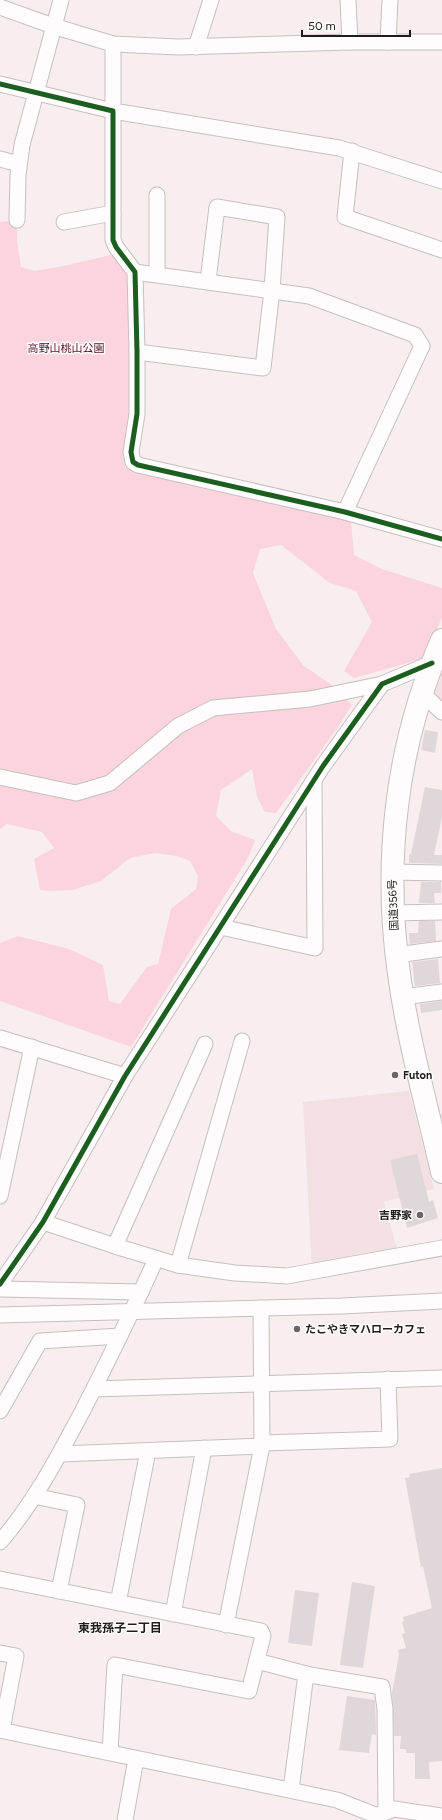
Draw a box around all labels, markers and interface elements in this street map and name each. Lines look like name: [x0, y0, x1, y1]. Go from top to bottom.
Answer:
scale bar: [302, 12, 410, 38]
text: 50 m: [308, 19, 336, 33]
park label: 高野山桃山公園: [28, 342, 105, 355]
street label: 国道356号: [386, 879, 401, 931]
place label: Futon: [403, 1069, 432, 1082]
marker: Futon: [390, 1070, 400, 1080]
place label: 吉野家: [379, 1209, 412, 1222]
marker: 吉野家: [415, 1210, 425, 1220]
place label: たこやきマハローカフェ: [305, 1323, 426, 1336]
marker: たこやきマハローカフェ: [292, 1324, 302, 1334]
district label: 東我孫子二丁目: [78, 1621, 162, 1635]

